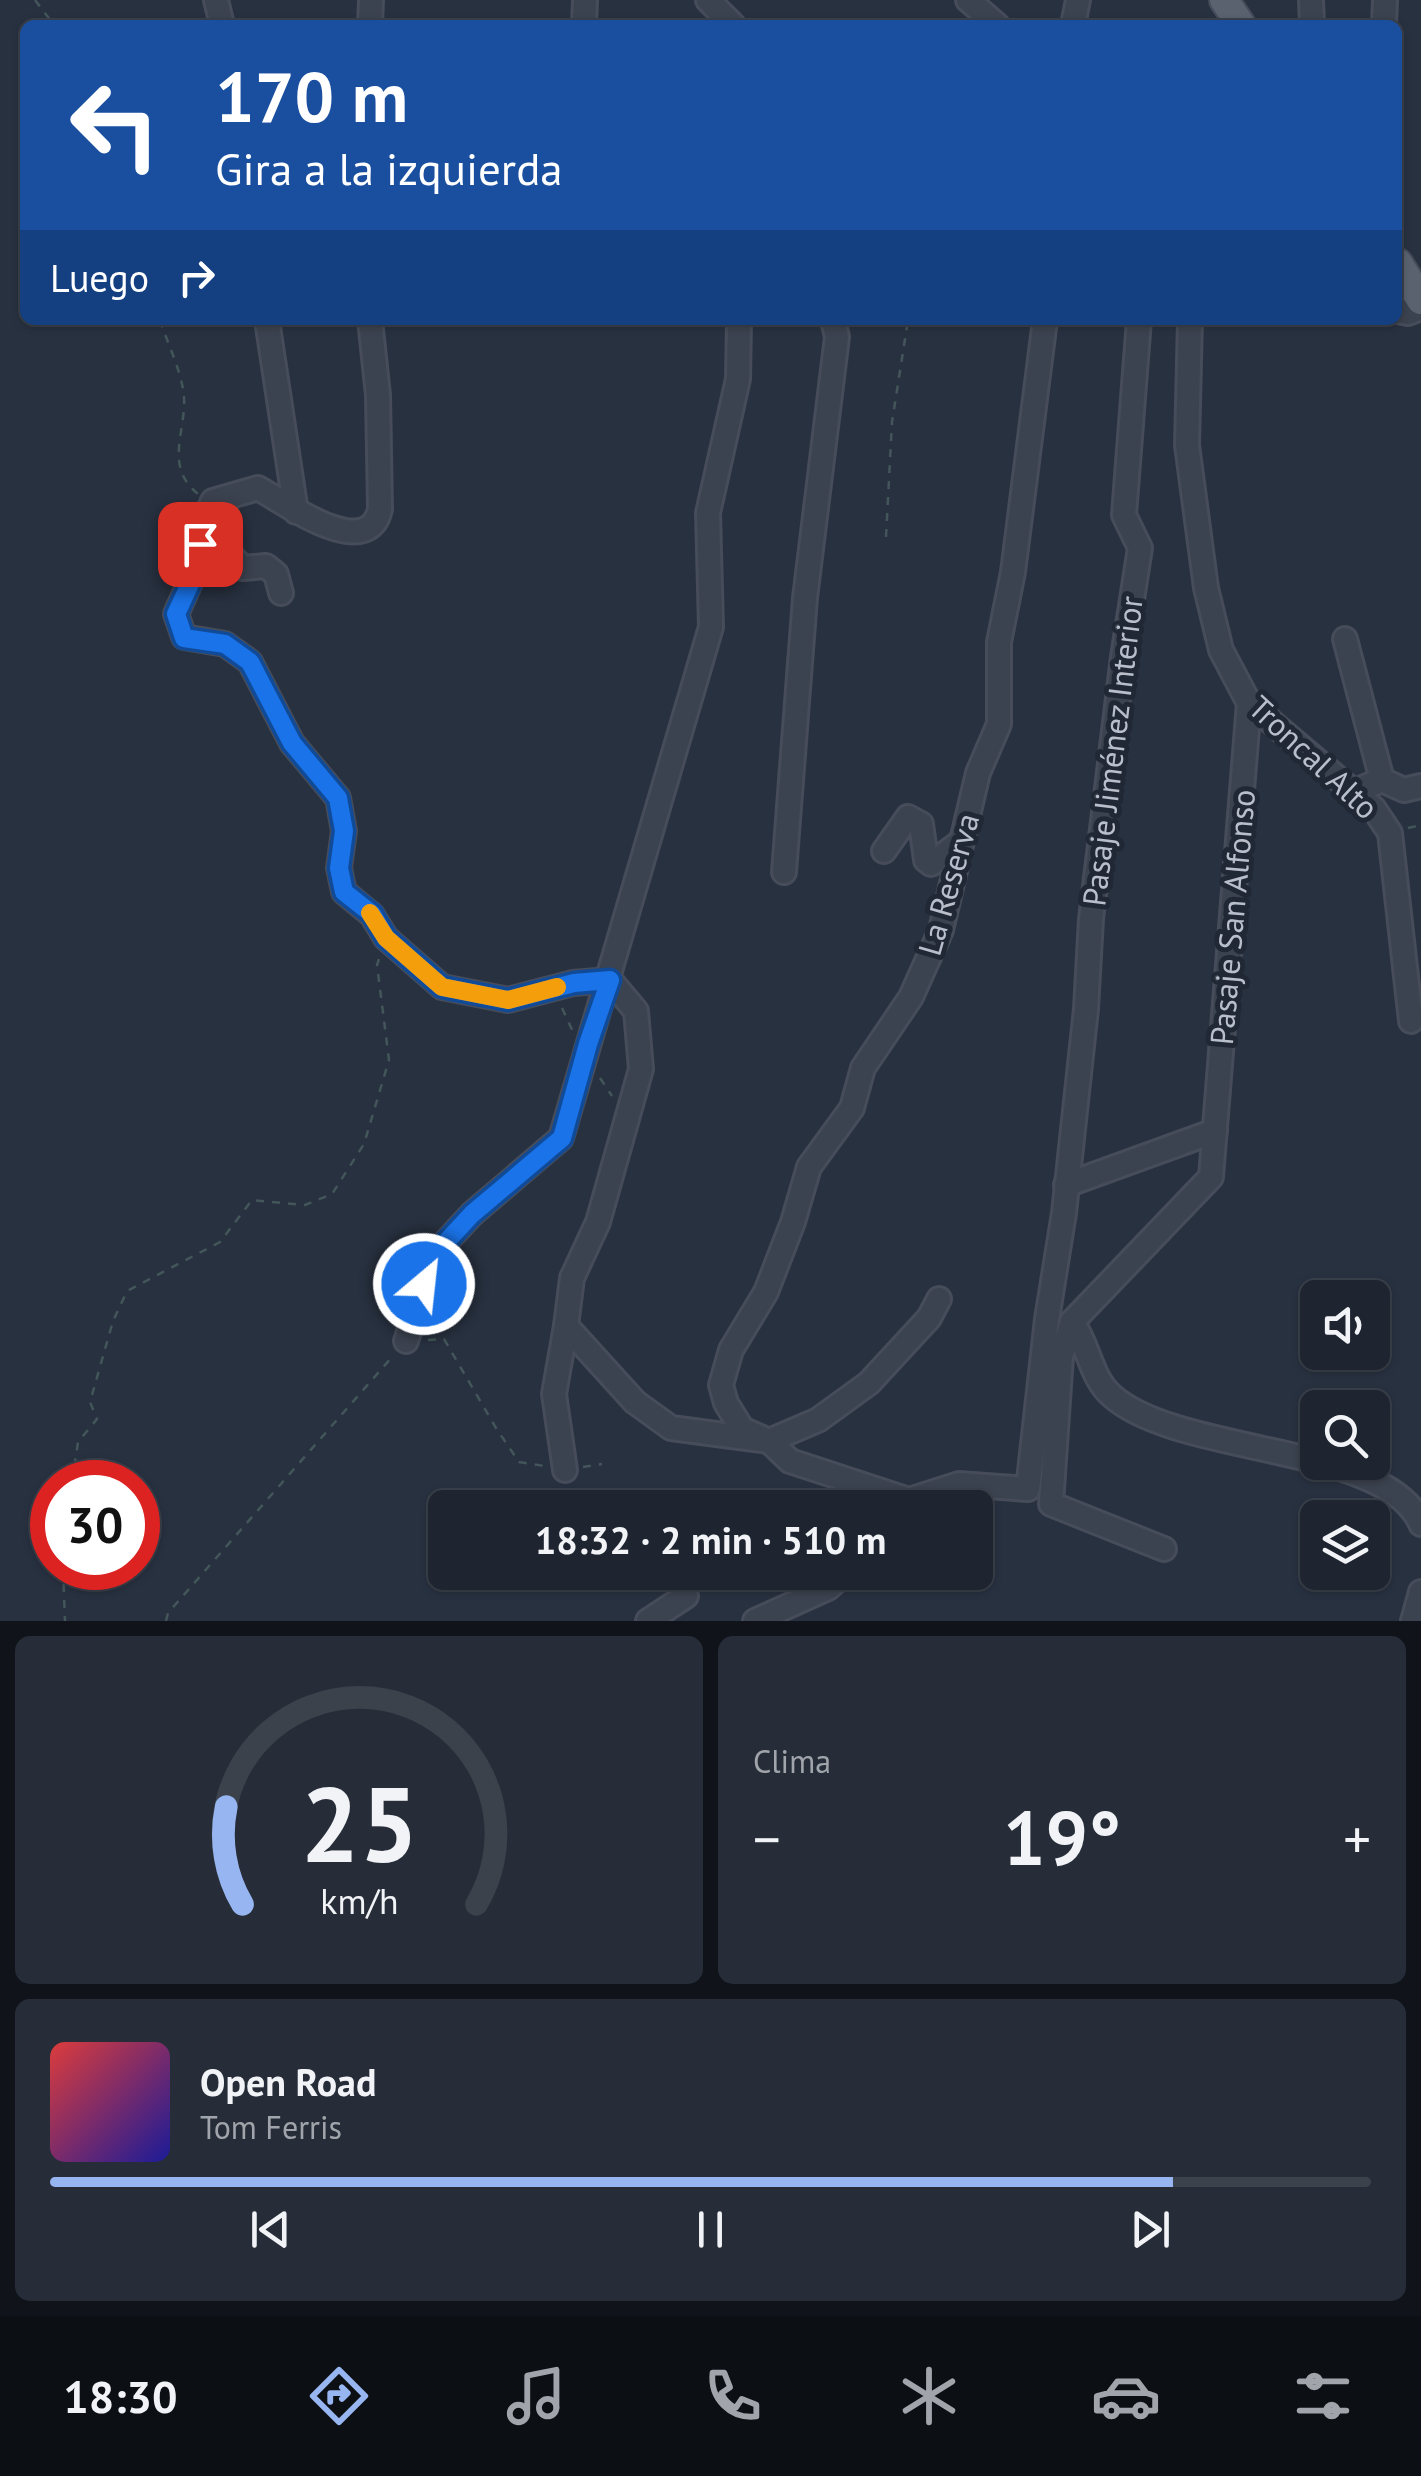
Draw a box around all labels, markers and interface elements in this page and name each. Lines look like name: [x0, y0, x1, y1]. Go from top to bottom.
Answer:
text: 170 m: [215, 51, 408, 141]
icon: left: [50, 60, 180, 190]
text: Gira a la izquierda: [215, 139, 563, 197]
icon: right: [169, 250, 224, 305]
text: Luego: [50, 253, 149, 302]
pin: [158, 502, 243, 587]
icon: arrive: [173, 517, 228, 572]
street label: Pasaje Jiménez Interior: [1072, 594, 1152, 908]
street label: Troncal Alto: [1240, 686, 1388, 828]
street label: Pasaje San Alfonso: [1200, 787, 1264, 1047]
street label: La Reserva: [908, 808, 988, 960]
position arrow: [372, 1232, 476, 1336]
map controls: [1300, 1280, 1390, 1590]
button: sound: [1300, 1280, 1390, 1370]
button: search: [1300, 1390, 1390, 1480]
speed limit sign: 30: [30, 1460, 160, 1590]
button: layers: [1300, 1500, 1390, 1590]
text: 18:32 · 2 min · 510 m: [535, 1515, 886, 1564]
text: Clima: [753, 1740, 831, 1782]
text: 25: [300, 1756, 418, 1891]
text: 19°: [1003, 1789, 1121, 1886]
text: −: [753, 1803, 781, 1874]
text: +: [1343, 1803, 1371, 1874]
text: km/h: [320, 1878, 398, 1924]
text: Open Road: [200, 2057, 376, 2106]
text: Tom Ferris: [200, 2106, 342, 2148]
icon: previous: [243, 2202, 298, 2257]
icon: pause: [683, 2202, 738, 2257]
icon: next: [1123, 2202, 1178, 2257]
icon: directions: [304, 2361, 374, 2431]
icon: music: [501, 2361, 571, 2431]
icon: phone: [698, 2361, 768, 2431]
icon: climate: [894, 2361, 964, 2431]
icon: car: [1091, 2361, 1161, 2431]
icon: filters: [1288, 2361, 1358, 2431]
text: 18:30: [63, 2367, 178, 2425]

